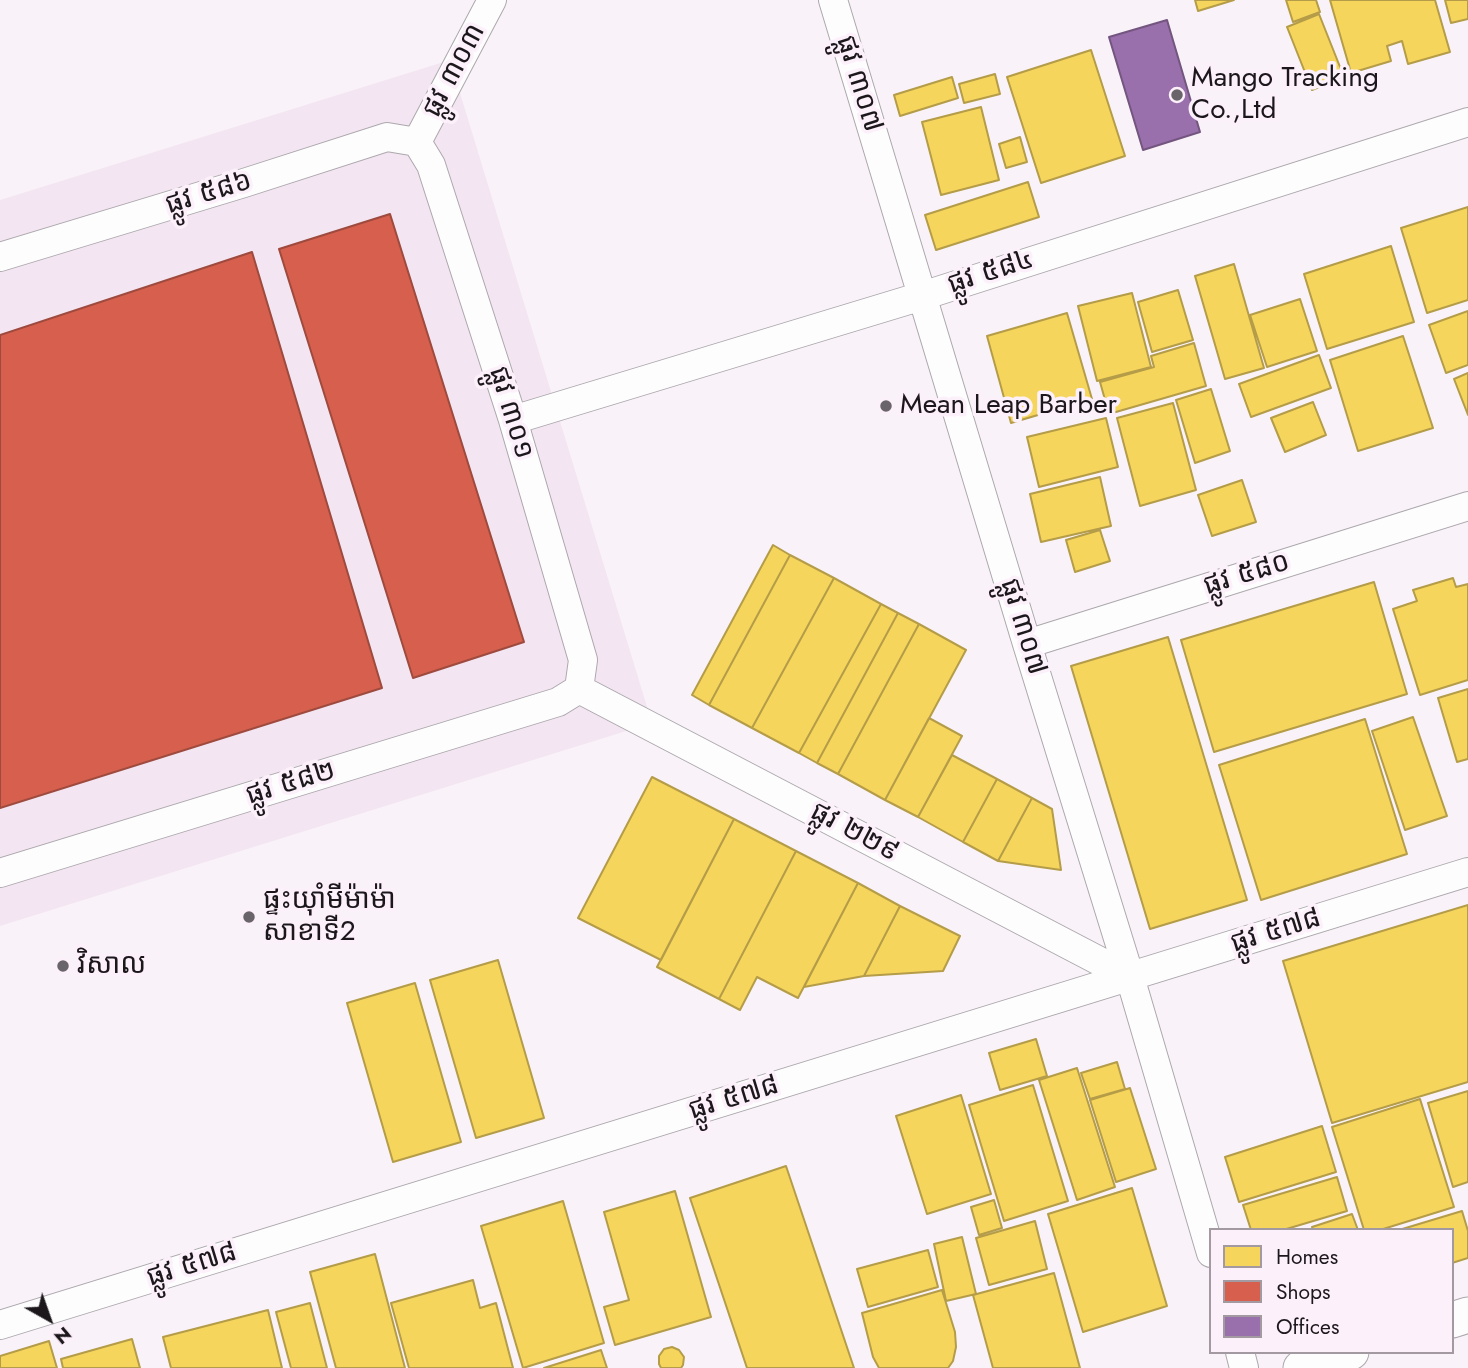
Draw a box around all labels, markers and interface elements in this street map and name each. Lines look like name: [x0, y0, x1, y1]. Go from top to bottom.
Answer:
street label: ផ្លូវ ៣០៣: [416, 18, 494, 124]
street label: ផ្លូវ ៣០៧: [827, 32, 889, 136]
place label: Mango Tracking Co.,Ltd: [1191, 62, 1379, 128]
marker: Mango Tracking Co.,Ltd: [1169, 87, 1185, 103]
street label: ផ្លូវ ៥៨៦: [162, 165, 256, 223]
street label: ផ្លូវ ៥៨៤: [944, 243, 1038, 303]
street label: ផ្លូវ ៣០១: [480, 363, 540, 463]
place label: Mean Leap Barber: [900, 389, 1117, 423]
marker: Mean Leap Barber: [878, 398, 894, 414]
street label: ផ្លូវ ៥៨០: [1200, 546, 1294, 604]
street label: ផ្លូវ ៣០៧: [991, 575, 1053, 679]
street label: ផ្លូវ ៥៨២: [242, 754, 340, 814]
street label: ផ្លូវ ២២៩: [804, 796, 904, 870]
place label: ផ្ទះយ៉ាំមីម៉ាម៉ា សាខាទី2: [263, 884, 396, 950]
street label: ផ្លូវ ៥៧៨: [1227, 902, 1325, 962]
marker: ផ្ទះយ៉ាំមីម៉ាម៉ា សាខាទី2: [241, 909, 257, 925]
place label: វិសាល: [77, 949, 146, 983]
marker: វិសាល: [55, 958, 71, 974]
street label: ផ្លូវ ៥៧៨: [685, 1069, 783, 1129]
legend: [1209, 1228, 1454, 1354]
street label: ផ្លូវ ៥៧៨: [143, 1236, 241, 1296]
text: Homes: [1276, 1242, 1338, 1272]
text: Shops: [1276, 1277, 1330, 1307]
north arrow: [14, 1284, 84, 1354]
text: Offices: [1276, 1312, 1339, 1342]
text: N: [48, 1320, 77, 1351]

